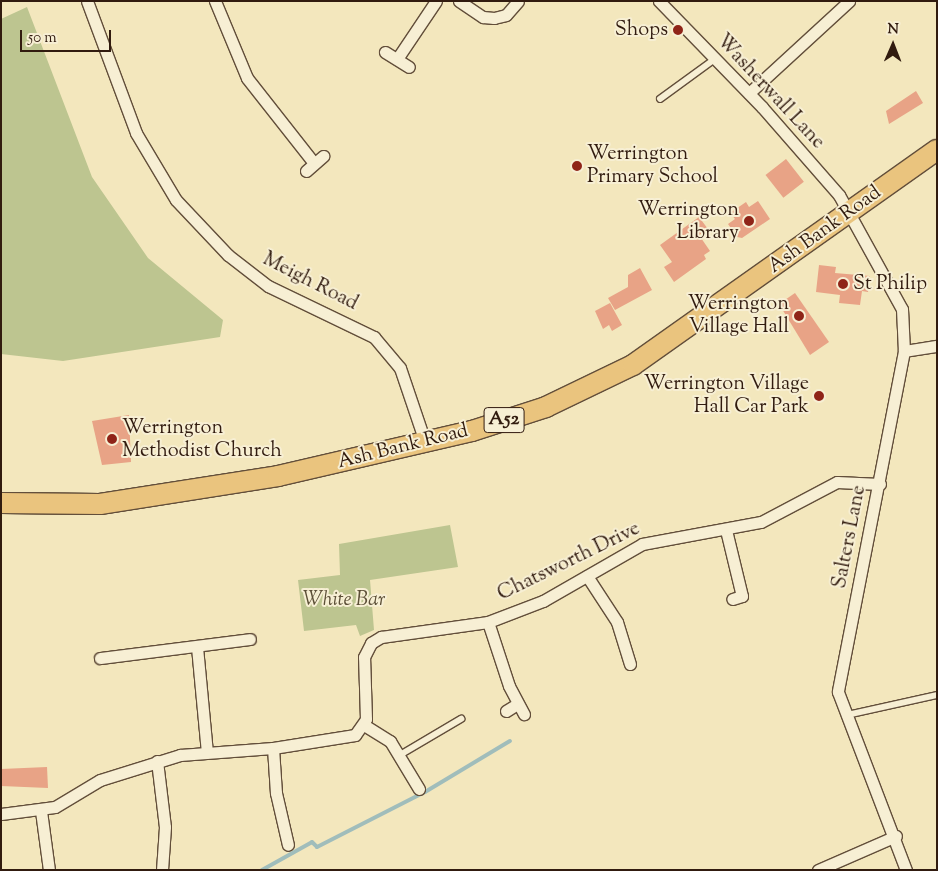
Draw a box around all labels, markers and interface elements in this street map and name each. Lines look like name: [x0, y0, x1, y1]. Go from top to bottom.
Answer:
place label: Shops: [615, 18, 668, 42]
scale bar: [22, 20, 114, 52]
north arrow: [868, 20, 918, 70]
text: N: [887, 20, 899, 40]
marker: Shops: [672, 24, 684, 36]
text: 50 m: [28, 28, 57, 49]
street label: Washerwall Lane: [711, 30, 829, 154]
place label: Werrington Primary School: [587, 142, 718, 189]
marker: Werrington Primary School: [571, 160, 583, 172]
street label: Ash Bank Road: [764, 181, 886, 279]
place label: Werrington Library: [638, 198, 739, 245]
marker: Werrington Library: [743, 215, 755, 227]
street label: Meigh Road: [258, 248, 362, 316]
place label: St Philip: [853, 272, 927, 296]
marker: St Philip: [837, 278, 849, 290]
place label: Werrington Village Hall: [688, 292, 789, 339]
marker: Werrington Village Hall: [793, 310, 805, 322]
place label: Werrington Village Hall Car Park: [644, 372, 809, 419]
marker: Werrington Village Hall Car Park: [813, 390, 825, 402]
road number: A52: [483, 404, 525, 436]
place label: Werrington Methodist Church: [122, 416, 282, 463]
street label: Ash Bank Road: [335, 419, 471, 475]
marker: Werrington Methodist Church: [106, 433, 118, 445]
street label: Salters Lane: [828, 483, 872, 591]
street label: Chatsworth Drive: [494, 517, 644, 607]
park label: White Bar: [303, 588, 385, 612]

